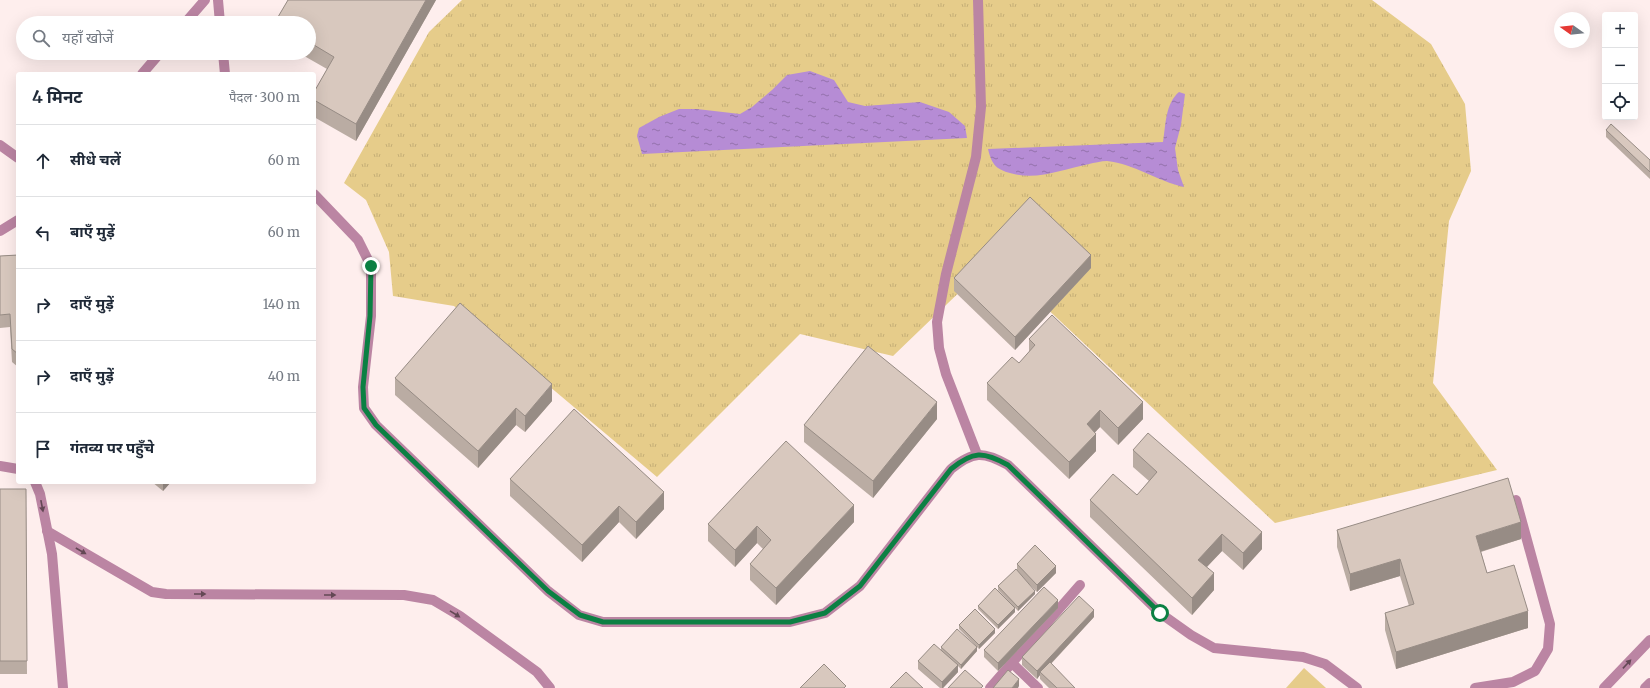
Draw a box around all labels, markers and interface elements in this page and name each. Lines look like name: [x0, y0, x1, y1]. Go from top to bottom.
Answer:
north arrow: [1554, 12, 1590, 48]
map controls: [1602, 12, 1638, 120]
button: +: [1602, 12, 1638, 48]
search box: [16, 16, 316, 60]
icon: search: [30, 27, 52, 49]
text: यहाँ खोजें: [62, 28, 113, 47]
button: −: [1602, 48, 1638, 84]
button: locate: [1602, 84, 1638, 120]
text: 4 मिनट: [32, 86, 83, 108]
text: पैदल · 300 m: [229, 89, 300, 106]
icon: ahead: [32, 150, 54, 172]
text: सीधे चलें: [70, 150, 121, 169]
text: 60 m: [268, 152, 300, 169]
icon: left: [32, 222, 54, 244]
text: बाएँ मुड़ें: [70, 222, 115, 241]
text: 60 m: [268, 224, 300, 241]
route end: [362, 257, 380, 275]
icon: right: [32, 294, 54, 316]
text: दाएँ मुड़ें: [70, 294, 114, 313]
text: 140 m: [263, 296, 300, 313]
icon: right: [32, 366, 54, 388]
text: दाएँ मुड़ें: [70, 366, 114, 385]
text: 40 m: [268, 368, 300, 385]
icon: arrive: [32, 438, 54, 460]
text: गंतव्य पर पहुँचे: [70, 438, 154, 457]
one-way arrow: [40, 500, 46, 512]
one-way arrow: [76, 547, 86, 555]
one-way arrow: [194, 591, 207, 597]
one-way arrow: [324, 592, 337, 598]
route start: [1151, 604, 1169, 622]
one-way arrow: [449, 610, 461, 617]
one-way arrow: [1622, 659, 1632, 669]

